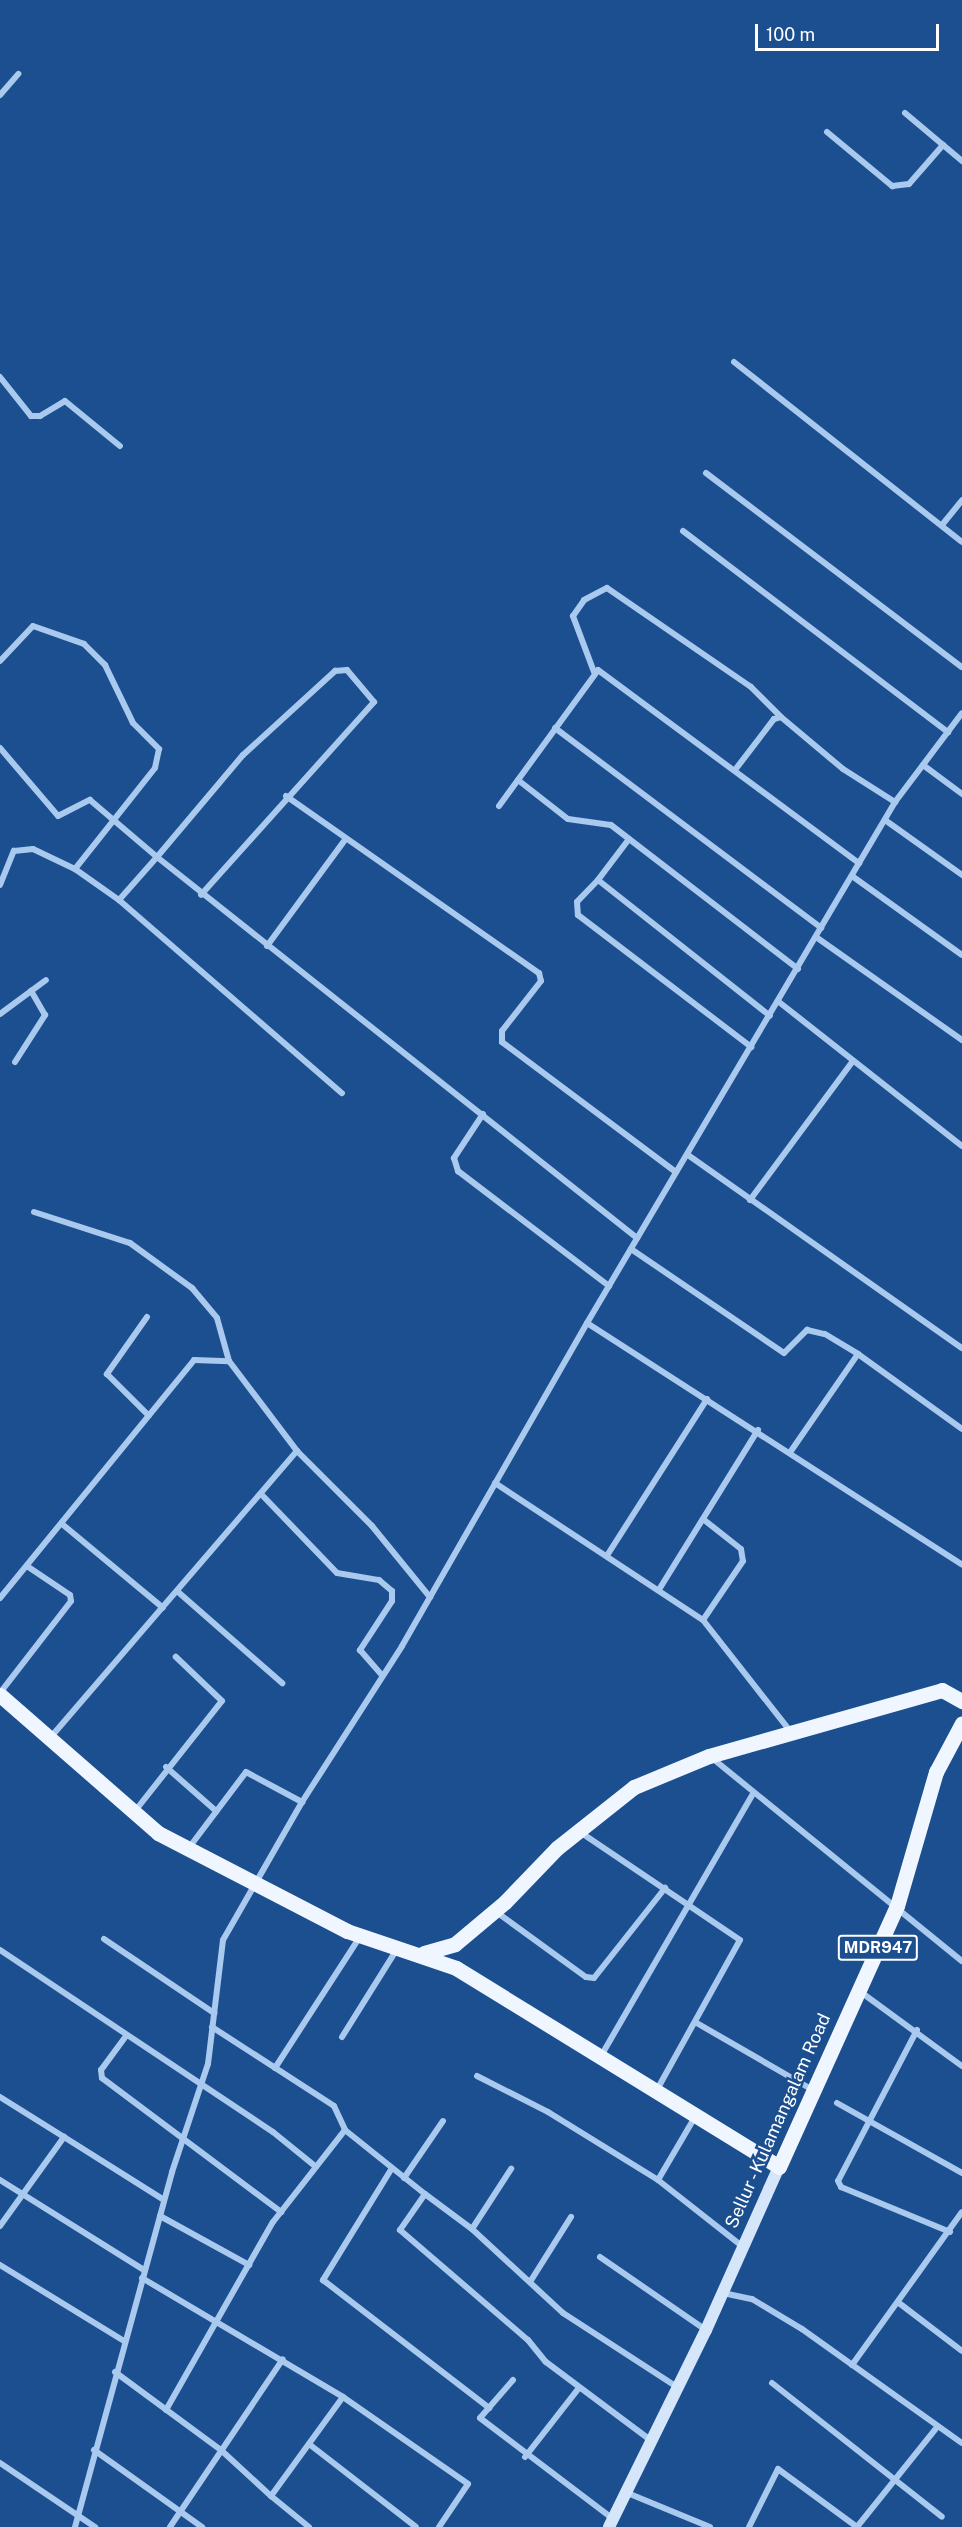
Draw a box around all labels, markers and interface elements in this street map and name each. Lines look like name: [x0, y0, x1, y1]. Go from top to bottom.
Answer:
scale bar: [758, 12, 942, 50]
text: 100 m: [766, 24, 815, 45]
road number: MDR947: [838, 1935, 918, 1961]
street label: Sellur - Kulamangalam Road: [720, 2008, 836, 2234]

